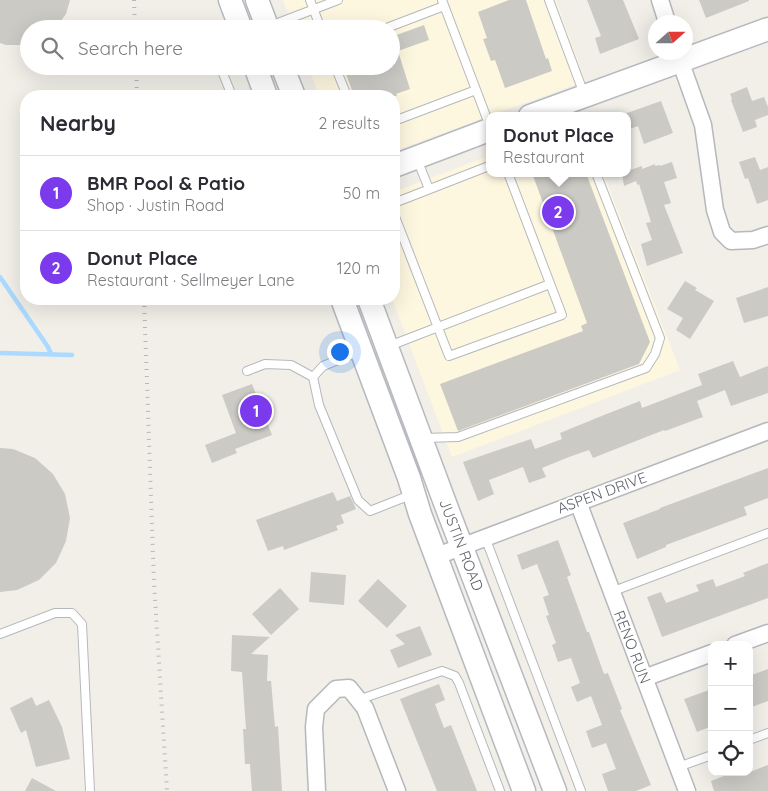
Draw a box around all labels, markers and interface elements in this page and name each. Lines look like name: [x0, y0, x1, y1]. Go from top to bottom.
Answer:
north arrow: [648, 15, 693, 60]
search box: [20, 20, 400, 75]
icon: search: [38, 34, 66, 62]
text: Search here: [78, 36, 183, 60]
text: Nearby: [40, 110, 116, 136]
popup: [486, 112, 631, 177]
text: 2 results: [318, 113, 380, 133]
text: Donut Place: [503, 123, 614, 147]
text: Restaurant: [503, 147, 585, 167]
text: BMR Pool & Patio: [87, 171, 245, 195]
text: 1: [53, 183, 59, 203]
text: 50 m: [343, 183, 380, 203]
pin: 2: [542, 193, 574, 231]
text: Shop · Justin Road: [87, 195, 224, 215]
text: Donut Place: [87, 246, 198, 270]
text: 2: [51, 258, 61, 278]
text: 120 m: [337, 258, 380, 278]
text: Restaurant · Sellmeyer Lane: [87, 270, 294, 290]
your location: [327, 339, 353, 365]
pin: 1: [240, 392, 272, 430]
street label: ASPEN DRIVE: [555, 468, 649, 517]
street label: JUSTIN ROAD: [435, 496, 488, 594]
street label: RENO RUN: [610, 608, 655, 686]
map controls: [708, 641, 753, 776]
button: +: [708, 641, 753, 686]
button: −: [708, 686, 753, 731]
button: locate: [708, 731, 753, 776]

